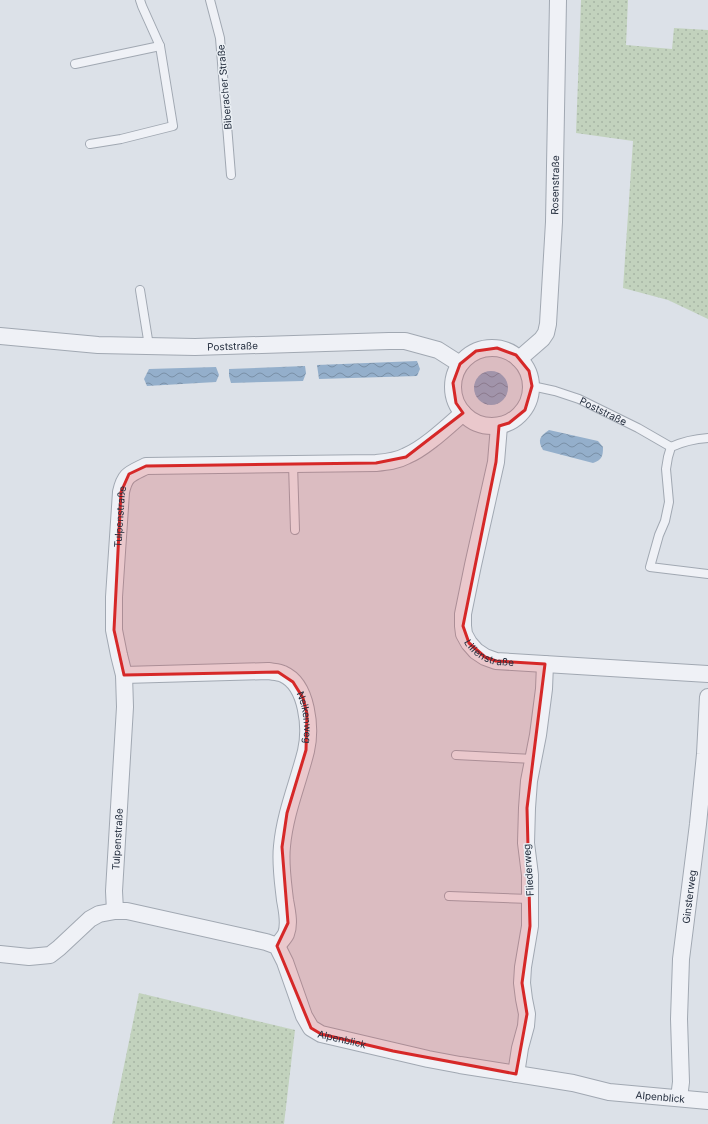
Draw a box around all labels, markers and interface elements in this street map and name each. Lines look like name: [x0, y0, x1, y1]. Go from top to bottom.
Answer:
street label: Biberacher Straße: [214, 44, 234, 130]
street label: Rosenstraße: [548, 155, 561, 215]
street label: Poststraße: [207, 339, 258, 353]
street label: Poststraße: [578, 394, 629, 428]
street label: Tulpenstraße: [111, 484, 128, 548]
street label: Lilienstraße: [462, 637, 515, 668]
street label: Nelkenweg: [295, 689, 314, 744]
street label: Tulpenstraße: [109, 808, 125, 870]
street label: Fliederweg: [520, 843, 536, 897]
street label: Ginsterweg: [680, 869, 698, 924]
street label: Alpenblick: [317, 1027, 368, 1050]
street label: Alpenblick: [635, 1088, 686, 1105]

